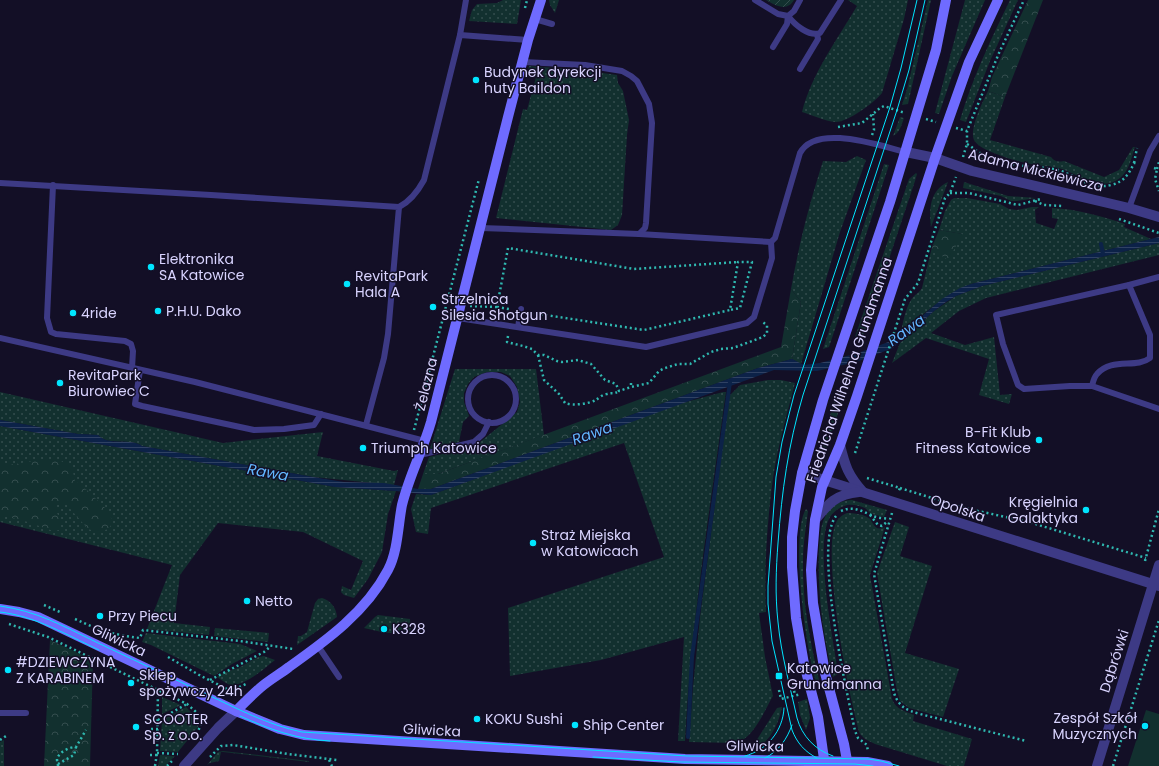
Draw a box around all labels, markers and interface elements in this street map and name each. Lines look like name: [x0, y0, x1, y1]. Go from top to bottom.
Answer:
place label: Budynek dyrekcji huty Baildon: [484, 62, 601, 98]
marker: Budynek dyrekcji huty Baildon: [471, 75, 481, 85]
street label: Adama Mickiewicza: [966, 144, 1106, 196]
place label: Elektronika SA Katowice: [159, 249, 245, 285]
street label: Friedricha Wilhelma Grundmanna: [801, 255, 897, 485]
marker: Elektronika SA Katowice: [146, 262, 156, 272]
place label: RevitaPark Hala A: [355, 266, 429, 302]
marker: RevitaPark Hala A: [342, 279, 352, 289]
place label: Strzelnica Silesia Shotgun: [441, 289, 547, 325]
place label: P.H.U. Dako: [166, 301, 241, 321]
marker: Strzelnica Silesia Shotgun: [428, 302, 438, 312]
place label: 4ride: [81, 303, 117, 323]
marker: P.H.U. Dako: [153, 306, 163, 316]
marker: 4ride: [68, 308, 78, 318]
water label: Rawa: [883, 309, 929, 351]
street label: Żelazna: [410, 355, 442, 413]
place label: RevitaPark Biurowiec C: [68, 365, 150, 401]
marker: RevitaPark Biurowiec C: [55, 378, 65, 388]
water label: Rawa: [569, 416, 615, 450]
place label: B-Fit Klub Fitness Katowice: [915, 422, 1031, 458]
marker: B-Fit Klub Fitness Katowice: [1034, 435, 1044, 445]
place label: Triumph Katowice: [371, 438, 497, 458]
marker: Triumph Katowice: [358, 443, 368, 453]
water label: Rawa: [246, 458, 290, 486]
street label: Opolska: [928, 489, 988, 527]
place label: Kręgielnia Galaktyka: [1008, 492, 1078, 528]
marker: Kręgielnia Galaktyka: [1081, 505, 1091, 515]
place label: Straż Miejska w Katowicach: [541, 525, 638, 561]
marker: Straż Miejska w Katowicach: [528, 538, 538, 548]
place label: Netto: [255, 591, 293, 611]
marker: Netto: [242, 596, 252, 606]
place label: Przy Piecu: [108, 606, 177, 626]
marker: Przy Piecu: [95, 611, 105, 621]
street label: Gliwicka: [89, 619, 149, 661]
place label: K328: [392, 619, 426, 639]
marker: K328: [379, 624, 389, 634]
street label: Dąbrówki: [1094, 627, 1134, 695]
place label: #DZIEWCZYNA Z KARABINEM: [16, 652, 115, 688]
place label: Katowice Grundmanna: [787, 658, 882, 694]
marker: #DZIEWCZYNA Z KARABINEM: [3, 665, 13, 675]
place label: Sklep spożywczy 24h: [139, 665, 243, 701]
marker: Katowice Grundmanna: [774, 671, 784, 681]
marker: Sklep spożywczy 24h: [126, 678, 136, 688]
place label: Zespół Szkół Muzycznych: [1053, 708, 1137, 744]
place label: SCOOTER Sp. z o.o.: [144, 709, 208, 745]
place label: KOKU Sushi: [485, 709, 563, 729]
marker: KOKU Sushi: [472, 714, 482, 724]
place label: Ship Center: [583, 715, 664, 735]
street label: Gliwicka: [403, 718, 461, 742]
marker: Ship Center: [570, 720, 580, 730]
marker: Zespół Szkół Muzycznych: [1140, 721, 1150, 731]
marker: SCOOTER Sp. z o.o.: [131, 722, 141, 732]
street label: Gliwicka: [726, 735, 784, 757]

